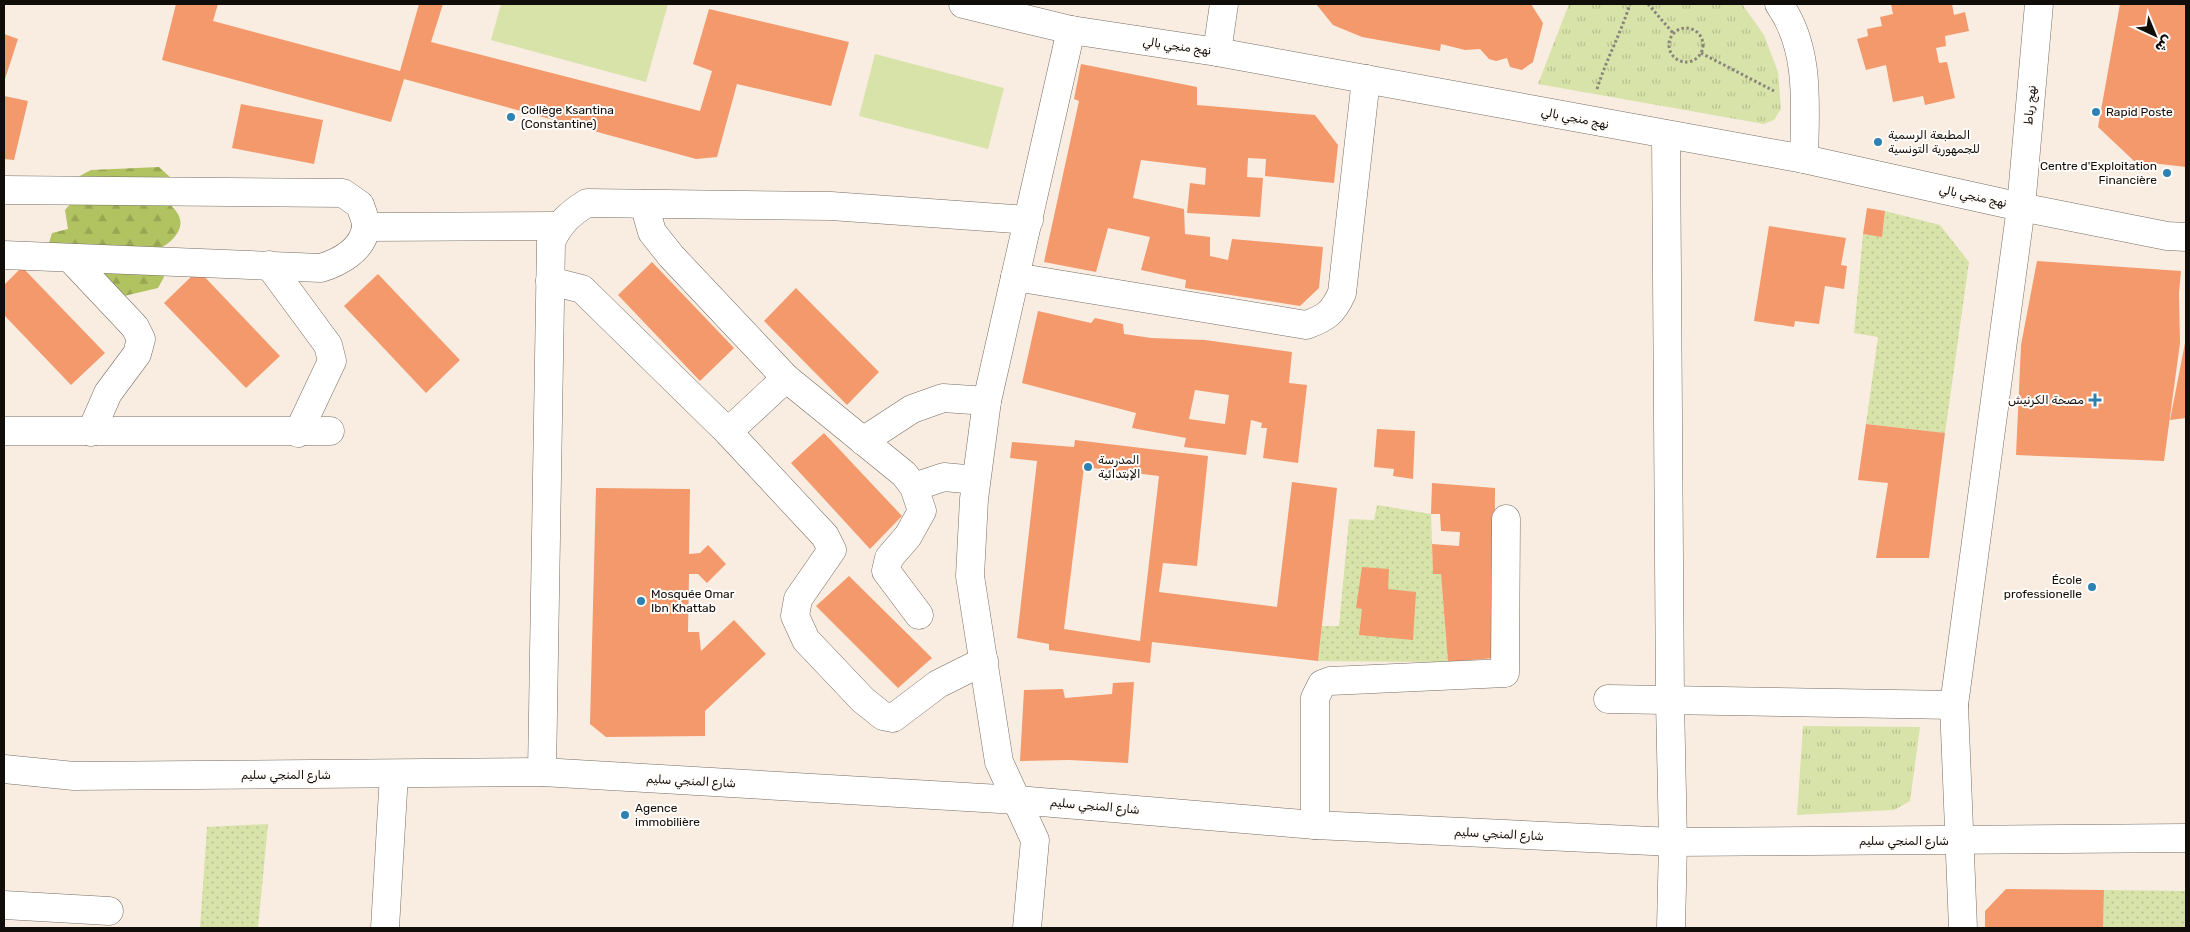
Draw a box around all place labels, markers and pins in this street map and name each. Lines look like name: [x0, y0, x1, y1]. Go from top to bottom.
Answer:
place label: Collège Ksantina (Constantine): [521, 103, 614, 131]
place label: Rapid Poste: [2106, 105, 2173, 119]
marker: Rapid Poste: [2090, 106, 2102, 118]
marker: Collège Ksantina (Constantine): [505, 111, 517, 123]
place label: المطبعة الرسمية للجمهورية التونسية: [1888, 128, 1980, 157]
marker: المطبعة الرسمية للجمهورية التونسية: [1872, 136, 1884, 148]
place label: Centre d'Exploitation Financière: [2040, 159, 2157, 187]
marker: Centre d'Exploitation Financière: [2161, 167, 2173, 179]
place label: مصحة الكرنيش: [2008, 393, 2084, 408]
marker: مصحة الكرنيش: [2088, 393, 2102, 407]
place label: المدرسة الإبتدائية: [1098, 453, 1140, 481]
marker: المدرسة الإبتدائية: [1082, 461, 1094, 473]
place label: École professionelle: [2004, 573, 2082, 601]
marker: École professionelle: [2086, 581, 2098, 593]
place label: Mosquée Omar Ibn Khattab: [651, 587, 735, 615]
marker: Mosquée Omar Ibn Khattab: [635, 595, 647, 607]
place label: Agence immobilière: [635, 801, 700, 829]
marker: Agence immobilière: [619, 809, 631, 821]

